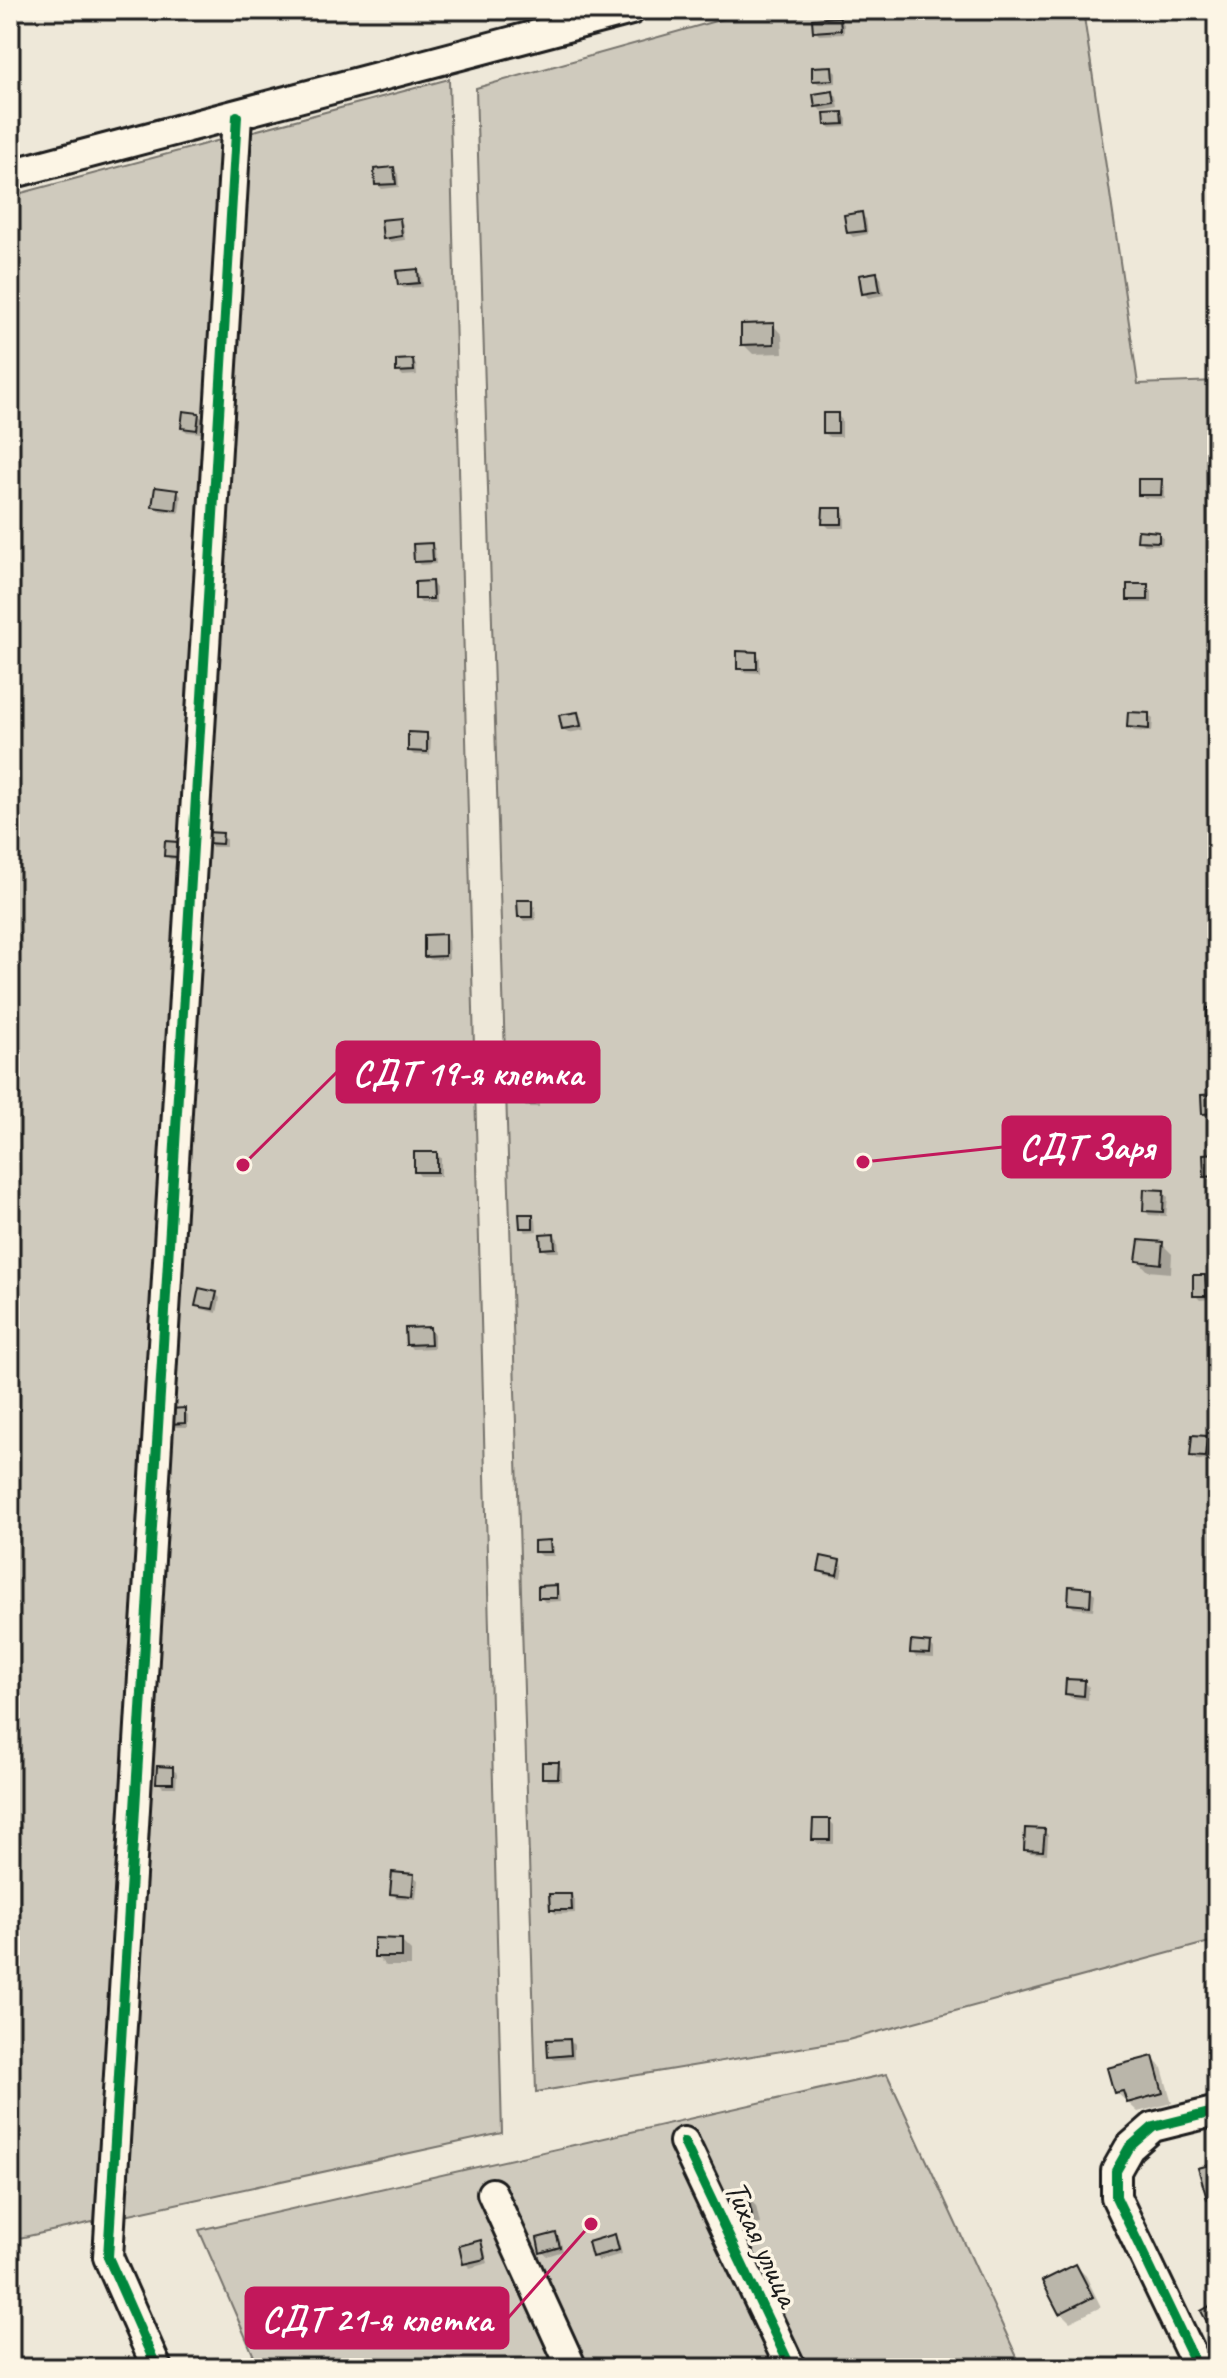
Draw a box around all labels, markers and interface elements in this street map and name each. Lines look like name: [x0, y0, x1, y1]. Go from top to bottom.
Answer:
callout: СДТ 19-я клетка: [337, 1042, 599, 1102]
text: СДТ 19-я клетка: [353, 1050, 586, 1096]
callout: СДТ Заря: [1003, 1117, 1170, 1177]
text: СДТ Заря: [1019, 1124, 1157, 1170]
street label: Тихая улица: [715, 2173, 812, 2316]
callout: СДТ 21-я клетка: [246, 2288, 508, 2348]
text: СДТ 21-я клетка: [262, 2296, 496, 2342]

